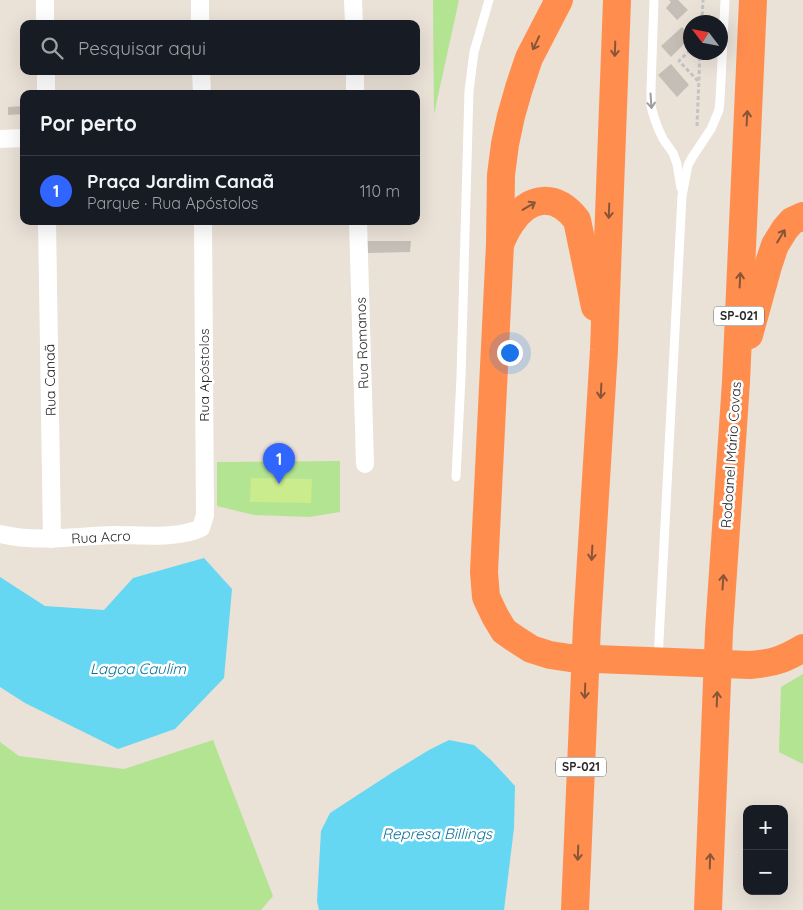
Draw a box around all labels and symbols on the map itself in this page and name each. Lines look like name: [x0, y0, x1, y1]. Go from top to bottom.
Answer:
north arrow: [683, 15, 728, 60]
one-way arrow: [531, 35, 541, 50]
one-way arrow: [610, 40, 619, 56]
one-way arrow: [647, 93, 656, 109]
one-way arrow: [743, 110, 752, 126]
one-way arrow: [522, 201, 536, 211]
one-way arrow: [604, 202, 614, 219]
one-way arrow: [776, 229, 786, 243]
one-way arrow: [736, 273, 745, 289]
street label: Rua Romanos: [351, 297, 373, 389]
road number: SP-021: [714, 306, 764, 326]
street label: Rua Apóstolos: [195, 328, 213, 422]
your location: [497, 340, 523, 366]
street label: Rua Canaã: [40, 344, 60, 416]
street label: Rodoanel Mário Covas: [717, 381, 745, 529]
one-way arrow: [597, 383, 606, 399]
pin: 1: [263, 443, 295, 484]
street label: Rua Acro: [71, 526, 131, 548]
one-way arrow: [587, 545, 596, 561]
one-way arrow: [718, 575, 727, 591]
water label: Lagoa Caulim: [90, 659, 186, 678]
one-way arrow: [580, 683, 589, 699]
one-way arrow: [712, 691, 721, 707]
road number: SP-021: [556, 758, 606, 776]
water label: Represa Billings: [382, 824, 493, 843]
one-way arrow: [573, 845, 582, 861]
one-way arrow: [705, 854, 714, 870]

